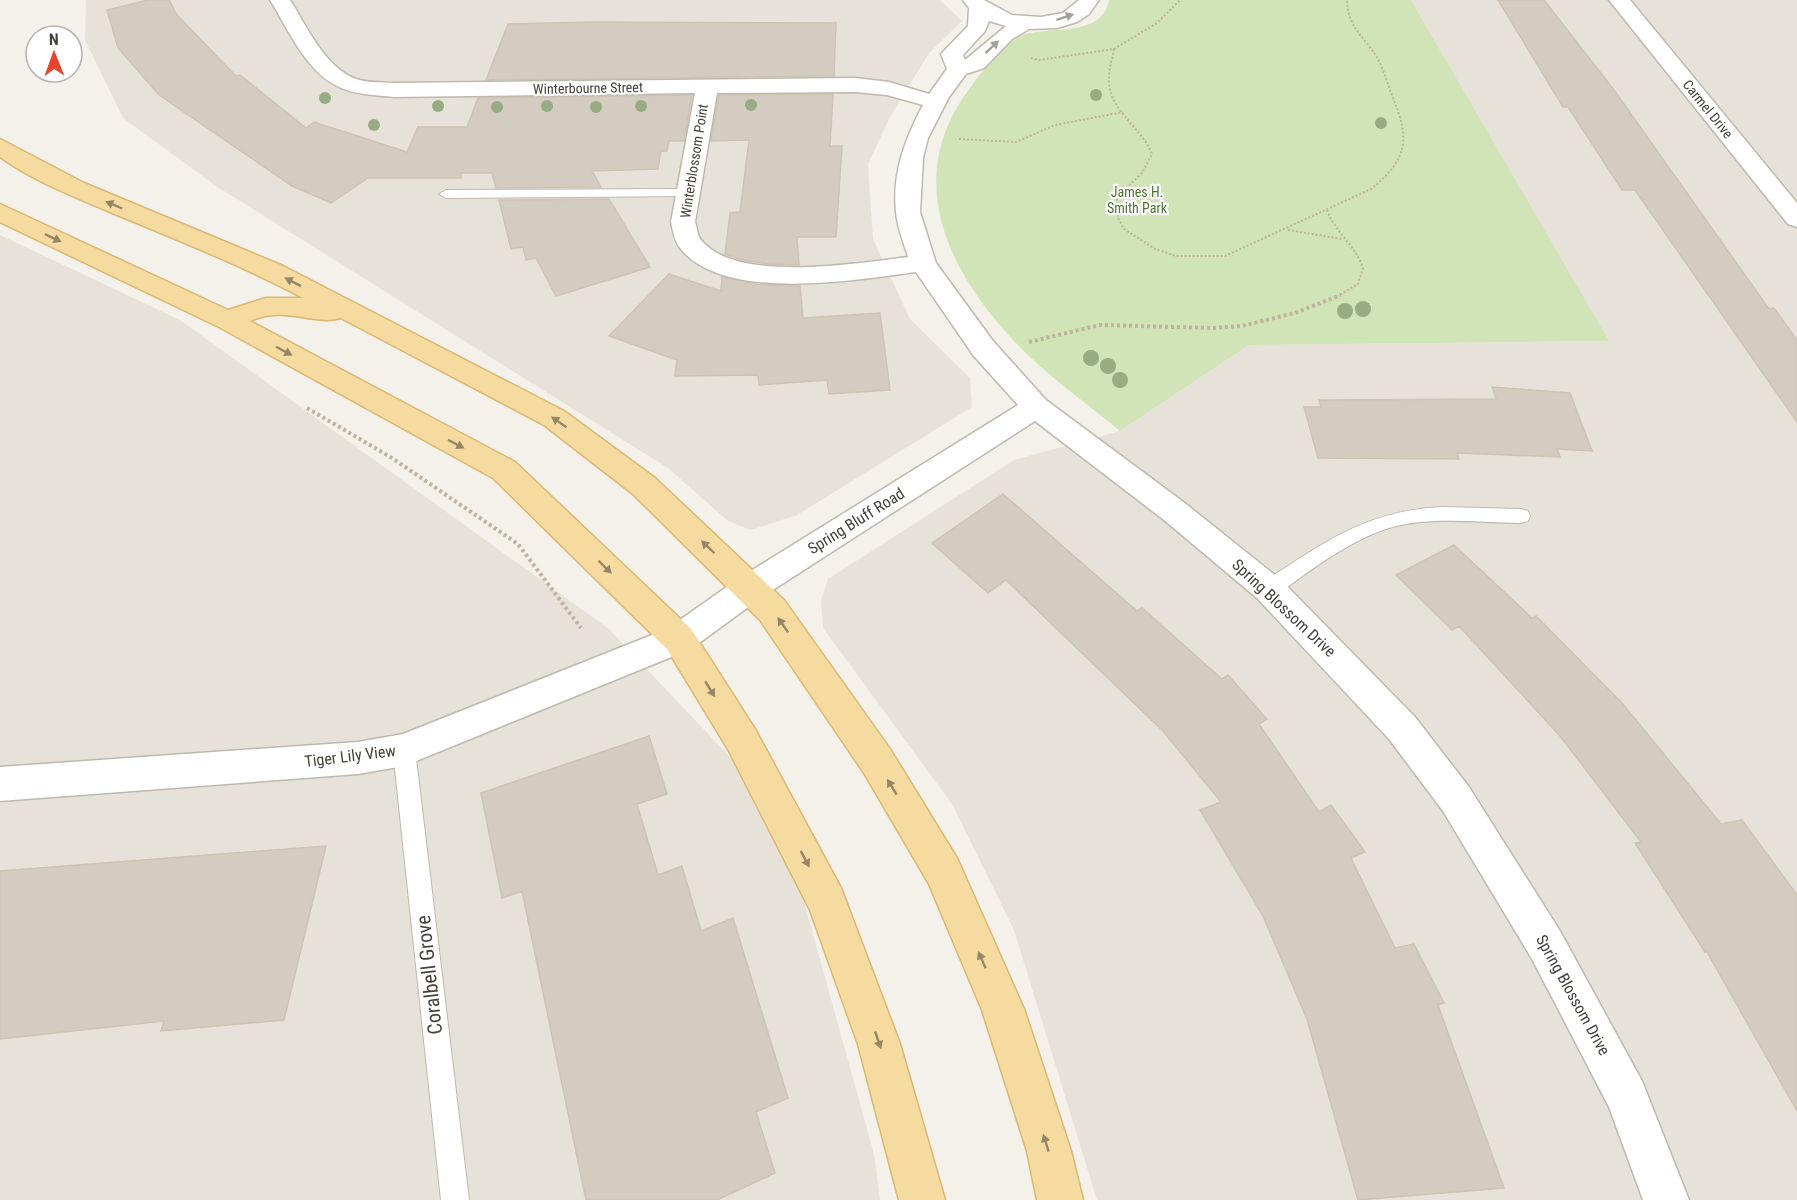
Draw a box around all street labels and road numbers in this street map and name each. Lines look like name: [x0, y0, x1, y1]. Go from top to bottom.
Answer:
street label: Carmel Drive: [1680, 77, 1737, 142]
street label: Winterbourne Street: [533, 79, 643, 97]
street label: Winterblossom Point: [677, 103, 711, 219]
street label: Spring Bluff Road: [804, 484, 908, 558]
street label: Spring Blossom Drive: [1228, 555, 1340, 661]
street label: Tiger Lily View: [303, 741, 397, 771]
street label: Coralbell Grove: [411, 914, 447, 1036]
street label: Spring Blossom Drive: [1532, 931, 1614, 1059]

